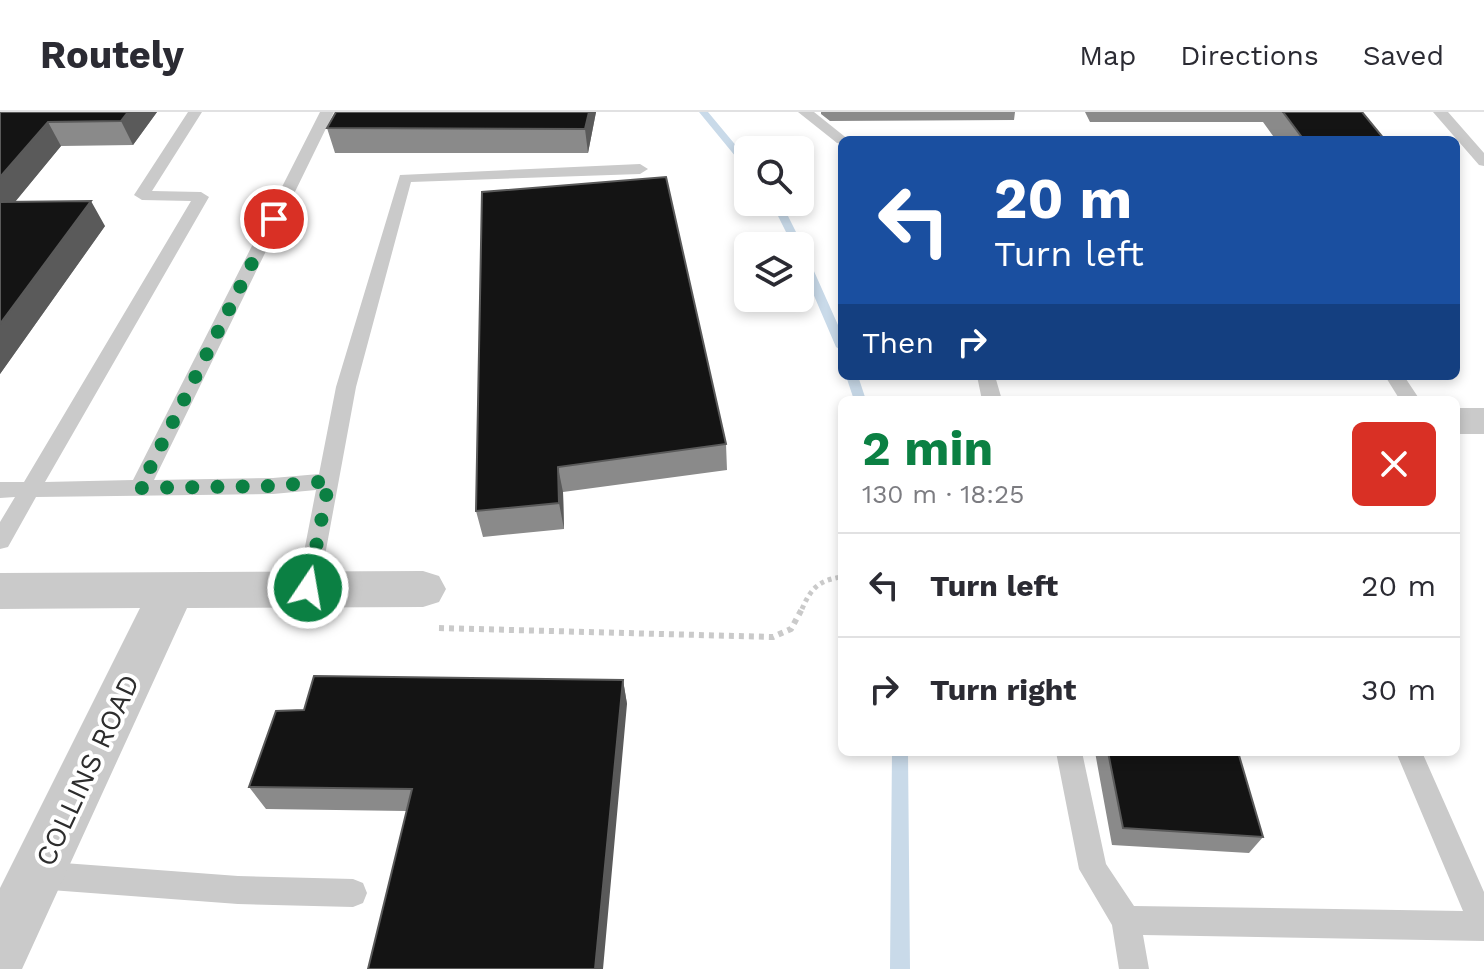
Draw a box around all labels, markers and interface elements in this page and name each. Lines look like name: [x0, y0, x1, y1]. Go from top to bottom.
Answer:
text: Routely: [40, 33, 184, 77]
text: Map: [1079, 39, 1136, 72]
text: Directions: [1180, 39, 1319, 72]
text: Saved: [1363, 39, 1444, 72]
map controls: [734, 136, 814, 312]
button: search: [734, 136, 814, 216]
text: 20 m: [994, 166, 1132, 232]
icon: left: [862, 168, 966, 272]
pin: [240, 185, 308, 253]
icon: arrive: [252, 197, 296, 241]
button: layers: [734, 232, 814, 312]
text: Turn left: [994, 233, 1144, 275]
icon: right: [950, 320, 994, 364]
text: Then: [862, 325, 934, 360]
text: 2 min: [862, 420, 993, 477]
button: close: [1352, 422, 1436, 506]
text: 130 m · 18:25: [862, 479, 1024, 509]
position arrow: [266, 546, 350, 630]
icon: left: [862, 563, 906, 607]
text: Turn left: [930, 568, 1058, 603]
text: 20 m: [1361, 568, 1436, 603]
icon: right: [862, 667, 906, 711]
street label: COLLINS ROAD: [29, 669, 146, 871]
text: Turn right: [930, 672, 1076, 707]
text: 30 m: [1361, 672, 1436, 707]

